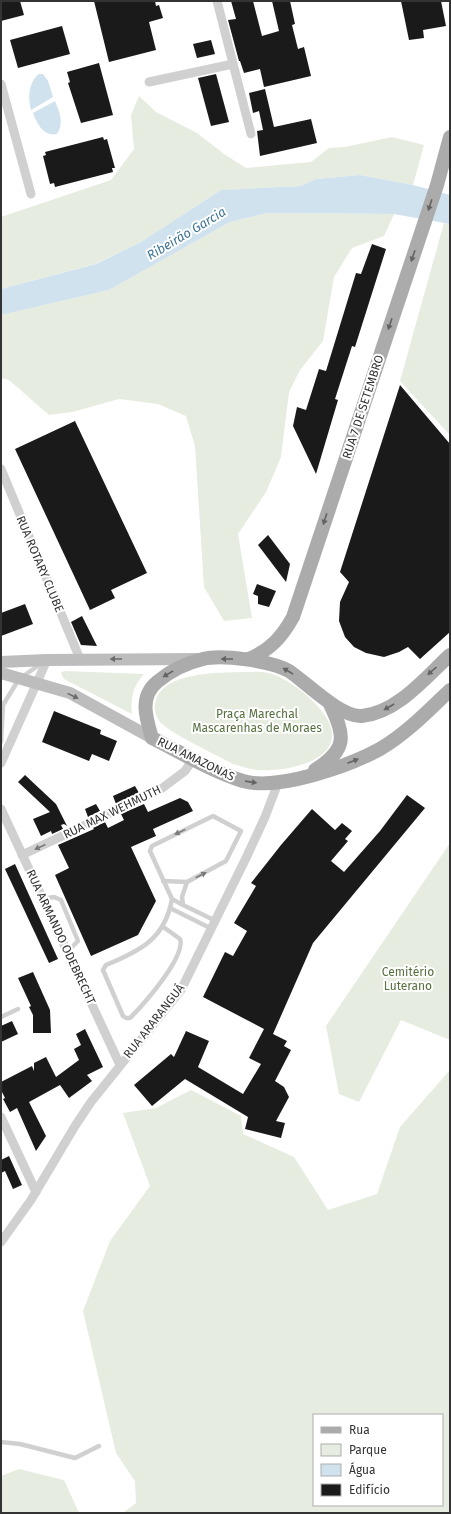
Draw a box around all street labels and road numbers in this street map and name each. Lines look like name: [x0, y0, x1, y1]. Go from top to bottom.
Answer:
street label: RUA 7 DE SETEMBRO: [340, 353, 386, 461]
street label: RUA ROTARY CLUBE: [13, 514, 67, 614]
street label: RUA AMAZONAS: [155, 734, 237, 784]
street label: RUA MAX WEHMUTH: [61, 782, 163, 842]
street label: RUA ARMANDO ODEBRECHT: [24, 867, 99, 1007]
street label: RUA ARARANGUÁ: [120, 980, 187, 1061]

